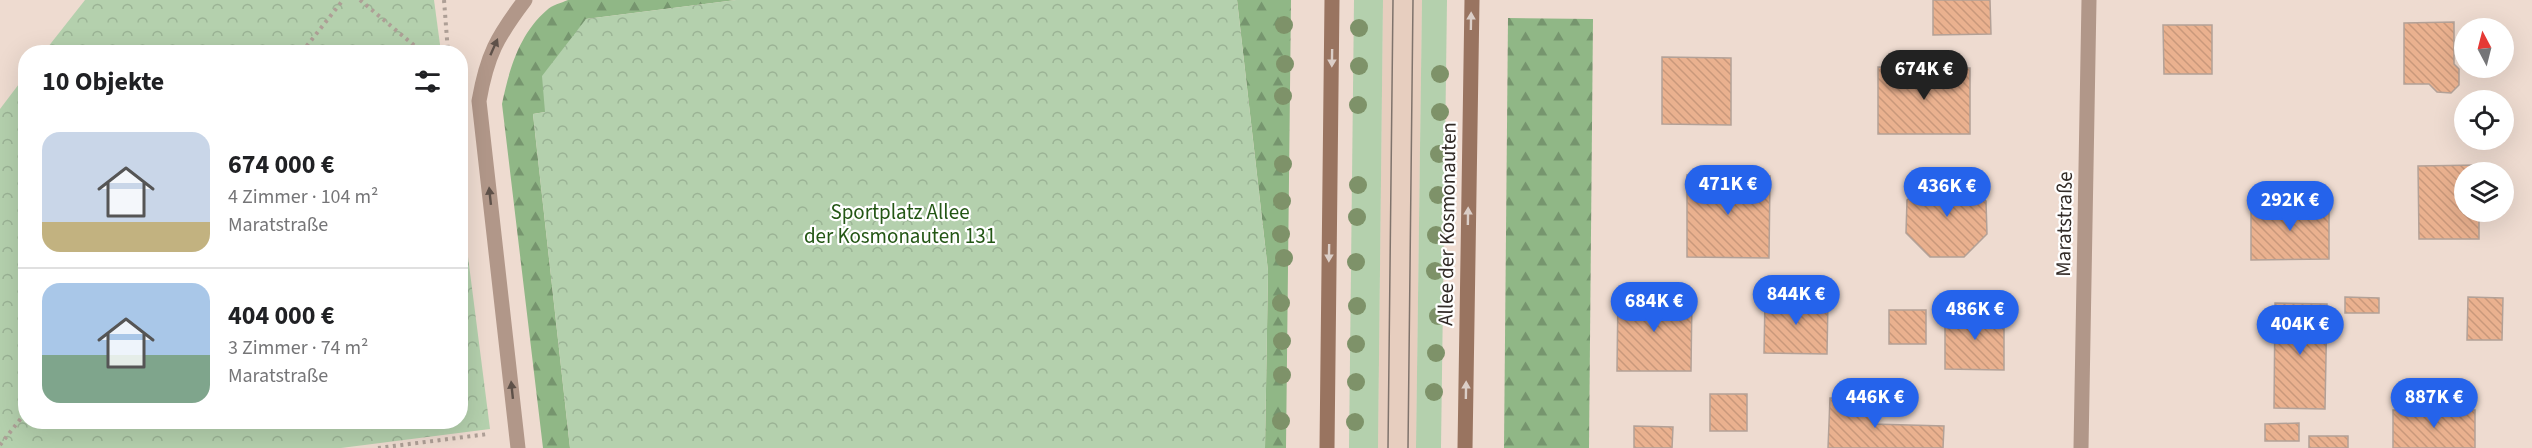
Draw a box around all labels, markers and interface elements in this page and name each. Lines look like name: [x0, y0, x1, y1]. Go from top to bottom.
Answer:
one-way arrow: [1466, 11, 1476, 30]
north arrow: [2454, 18, 2514, 78]
map controls: [2454, 18, 2514, 222]
one-way arrow: [489, 38, 499, 56]
one-way arrow: [1327, 49, 1337, 68]
pin: 674K €: [1875, 50, 1973, 101]
text: 674K €: [1895, 55, 1953, 83]
text: 10 Objekte: [42, 63, 164, 100]
icon: filters: [411, 65, 444, 98]
button: locate: [2454, 90, 2514, 150]
street label: Allee der Kosmonauten: [1430, 122, 1464, 326]
text: 674 000 €: [228, 146, 335, 183]
icon: home: [90, 156, 162, 228]
button: layers: [2454, 162, 2514, 222]
pin: 471K €: [1679, 165, 1777, 216]
pin: 436K €: [1898, 167, 1996, 218]
text: 471K €: [1699, 170, 1757, 198]
street label: Maratstraße: [2048, 171, 2080, 277]
text: 436K €: [1918, 172, 1976, 200]
pin: 292K €: [2241, 181, 2339, 232]
text: 4 Zimmer · 104 m²: [228, 183, 378, 211]
text: 292K €: [2261, 186, 2319, 214]
one-way arrow: [485, 187, 495, 206]
park label: Sportplatz Allee der Kosmonauten 131: [804, 197, 996, 251]
one-way arrow: [1464, 206, 1473, 225]
text: Maratstraße: [228, 211, 328, 239]
one-way arrow: [1324, 244, 1334, 263]
pin: 844K €: [1747, 275, 1845, 326]
text: 844K €: [1767, 280, 1825, 308]
pin: 684K €: [1605, 282, 1703, 333]
text: 684K €: [1625, 287, 1683, 315]
pin: 486K €: [1926, 290, 2024, 341]
text: 486K €: [1946, 295, 2004, 323]
text: 404 000 €: [228, 297, 335, 334]
pin: 404K €: [2251, 305, 2349, 356]
icon: home: [90, 307, 162, 379]
text: 404K €: [2271, 310, 2329, 338]
text: 3 Zimmer · 74 m²: [228, 334, 368, 362]
text: Maratstraße: [228, 362, 328, 390]
pin: 446K €: [1826, 378, 1924, 429]
pin: 887K €: [2385, 378, 2483, 429]
one-way arrow: [507, 380, 516, 399]
one-way arrow: [1461, 380, 1471, 399]
text: 446K €: [1846, 383, 1904, 411]
text: 887K €: [2405, 383, 2463, 411]

